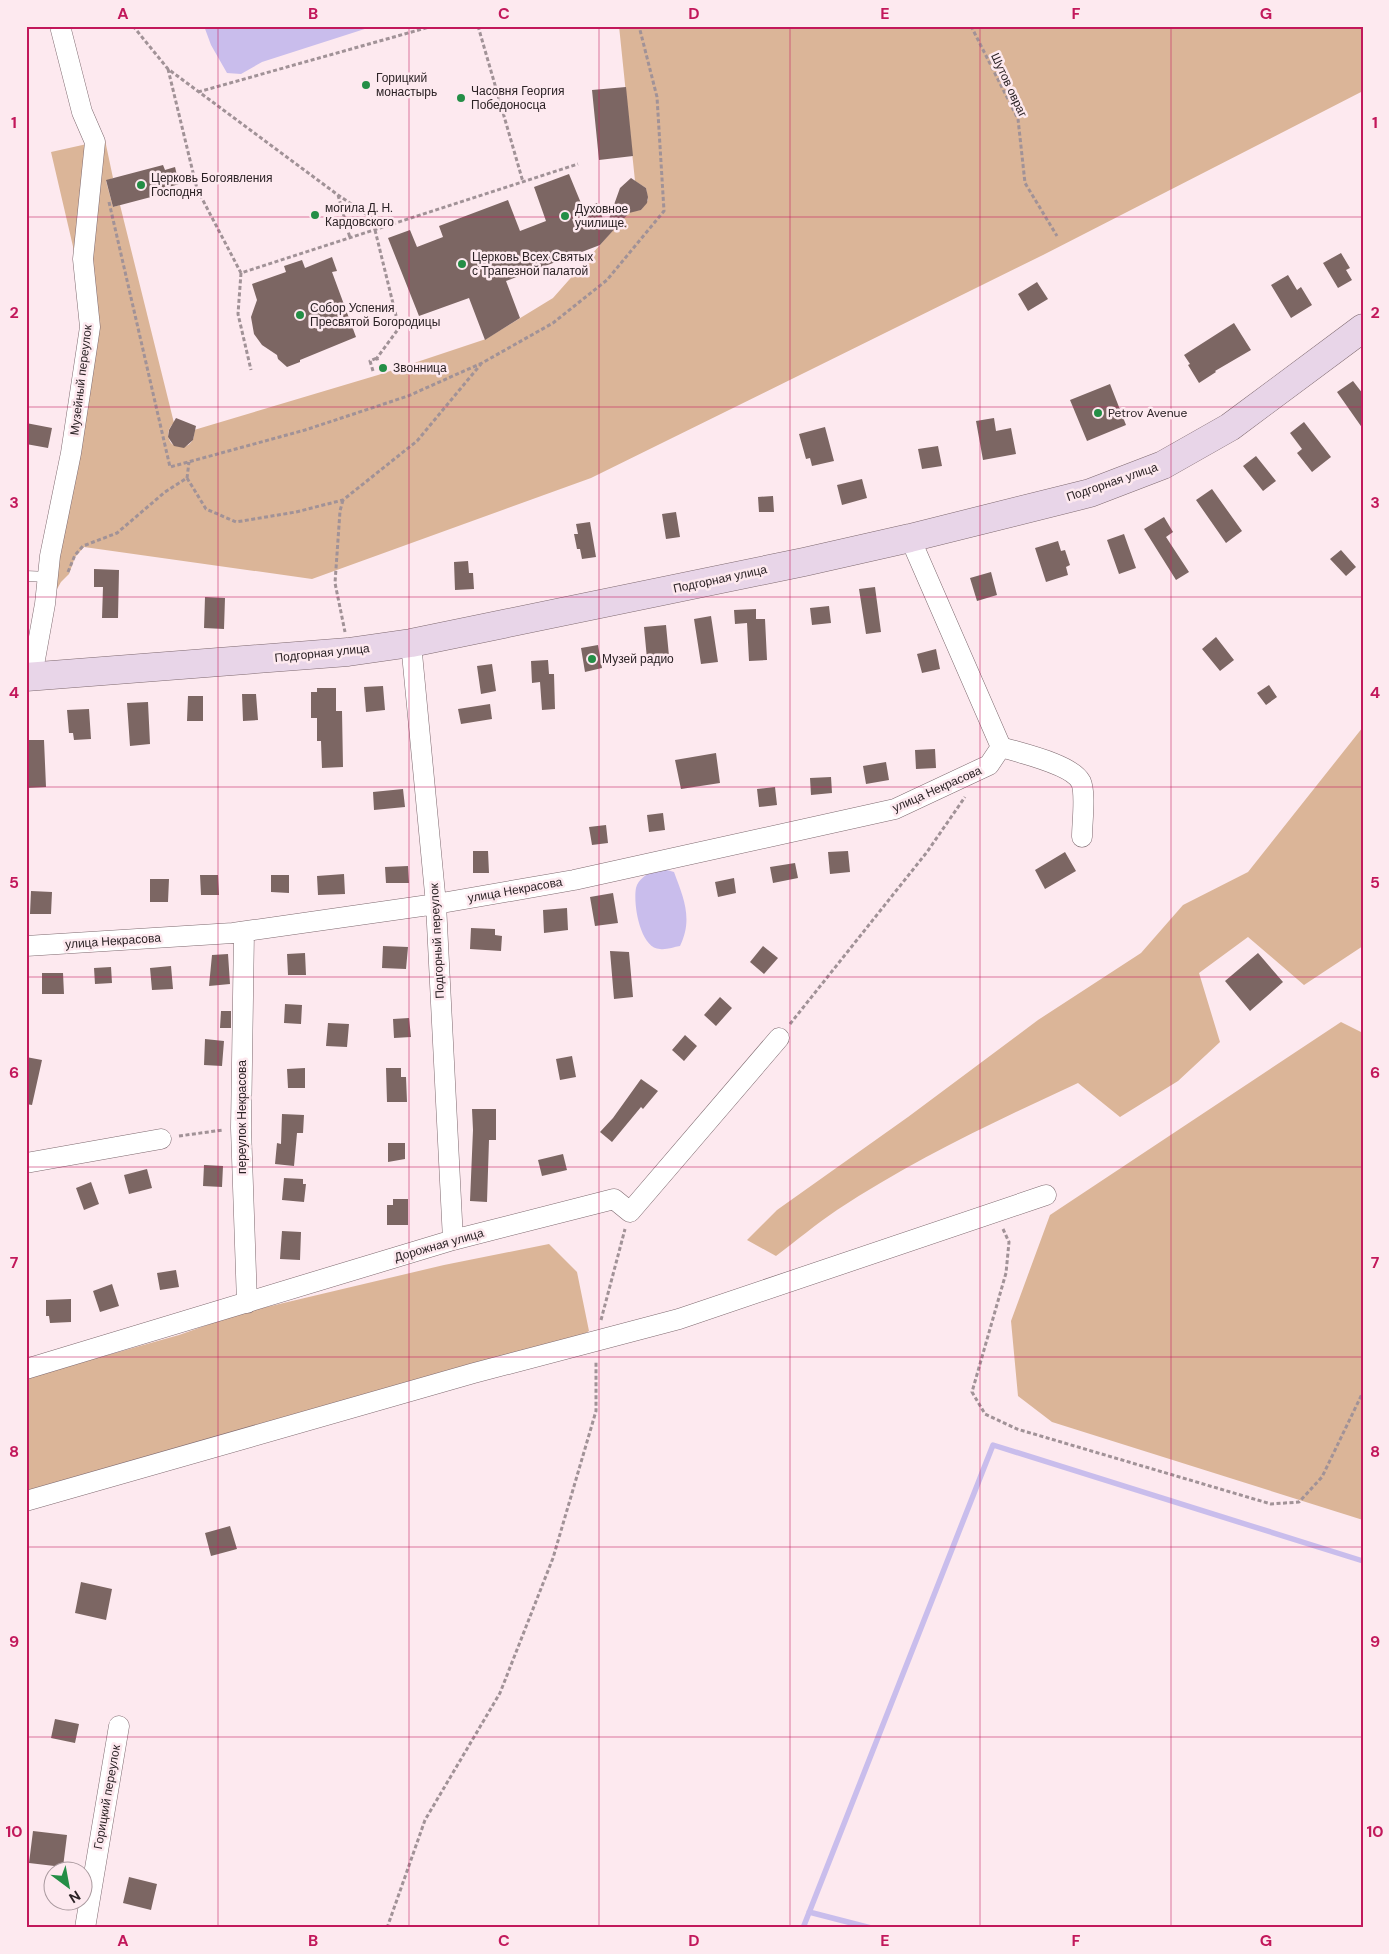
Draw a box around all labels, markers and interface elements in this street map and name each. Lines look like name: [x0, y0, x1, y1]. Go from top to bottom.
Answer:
text: A: [117, 3, 129, 24]
text: B: [308, 3, 318, 24]
text: C: [498, 3, 510, 24]
text: D: [688, 3, 700, 24]
text: E: [880, 3, 890, 24]
text: F: [1072, 3, 1081, 24]
text: G: [1260, 3, 1272, 24]
street label: Шутов овраг: [987, 50, 1031, 120]
place label: Горицкий монастырь: [376, 70, 437, 100]
marker: Горицкий монастырь: [360, 79, 372, 91]
place label: Часовня Георгия Победоносца: [471, 83, 564, 113]
marker: Часовня Георгия Победоносца: [455, 92, 467, 104]
text: 1: [11, 112, 17, 133]
text: 1: [1372, 112, 1378, 133]
place label: Церковь Богоявления Господня: [151, 170, 273, 200]
marker: Церковь Богоявления Господня: [135, 179, 147, 191]
place label: могила Д. Н. Кардовского: [325, 200, 394, 230]
place label: Духовное училище.: [575, 201, 629, 231]
marker: могила Д. Н. Кардовского: [309, 209, 321, 221]
marker: Духовное училище.: [559, 210, 571, 222]
place label: Церковь Всех Святых с Трапезной палатой: [472, 249, 593, 279]
marker: Церковь Всех Святых с Трапезной палатой: [456, 258, 468, 270]
place label: Собор Успения Пресвятой Богородицы: [310, 300, 440, 330]
text: 2: [9, 302, 19, 323]
text: 2: [1370, 302, 1380, 323]
marker: Собор Успения Пресвятой Богородицы: [294, 309, 306, 321]
street label: Музейный переулок: [66, 323, 96, 436]
place label: Звонница: [393, 360, 447, 376]
marker: Звонница: [377, 362, 389, 374]
place label: Petrov Avenue: [1108, 405, 1187, 421]
marker: Petrov Avenue: [1092, 407, 1104, 419]
street label: Подгорная улица: [1064, 459, 1160, 505]
text: 3: [9, 492, 19, 513]
text: 3: [1370, 492, 1380, 513]
street label: Подгорная улица: [672, 561, 769, 597]
street label: Подгорная улица: [274, 640, 371, 666]
place label: Музей радио: [602, 651, 674, 667]
marker: Музей радио: [586, 653, 598, 665]
text: 4: [9, 682, 19, 703]
text: 4: [1370, 682, 1380, 703]
street label: улица Некрасова: [890, 762, 984, 816]
text: 5: [9, 872, 19, 893]
text: 5: [1370, 872, 1380, 893]
street label: улица Некрасова: [466, 874, 564, 906]
street label: Подгорный переулок: [426, 882, 448, 999]
street label: улица Некрасова: [65, 930, 162, 952]
street label: переулок Некрасова: [234, 1060, 250, 1174]
text: 6: [9, 1062, 19, 1083]
text: 6: [1370, 1062, 1380, 1083]
street label: Дорожная улица: [393, 1225, 486, 1265]
text: 7: [10, 1252, 19, 1273]
text: 7: [1371, 1252, 1380, 1273]
text: 8: [9, 1441, 19, 1462]
text: 8: [1370, 1441, 1380, 1462]
text: 9: [9, 1631, 19, 1652]
text: 9: [1370, 1631, 1380, 1652]
street label: Горицкий переулок: [90, 1743, 124, 1850]
text: 10: [5, 1821, 23, 1842]
text: 10: [1366, 1821, 1384, 1842]
north arrow: [42, 1862, 92, 1912]
text: N: [66, 1887, 84, 1907]
text: A: [117, 1930, 129, 1951]
text: B: [308, 1930, 318, 1951]
text: C: [498, 1930, 510, 1951]
text: D: [688, 1930, 700, 1951]
text: E: [880, 1930, 890, 1951]
text: F: [1072, 1930, 1081, 1951]
text: G: [1260, 1930, 1272, 1951]

